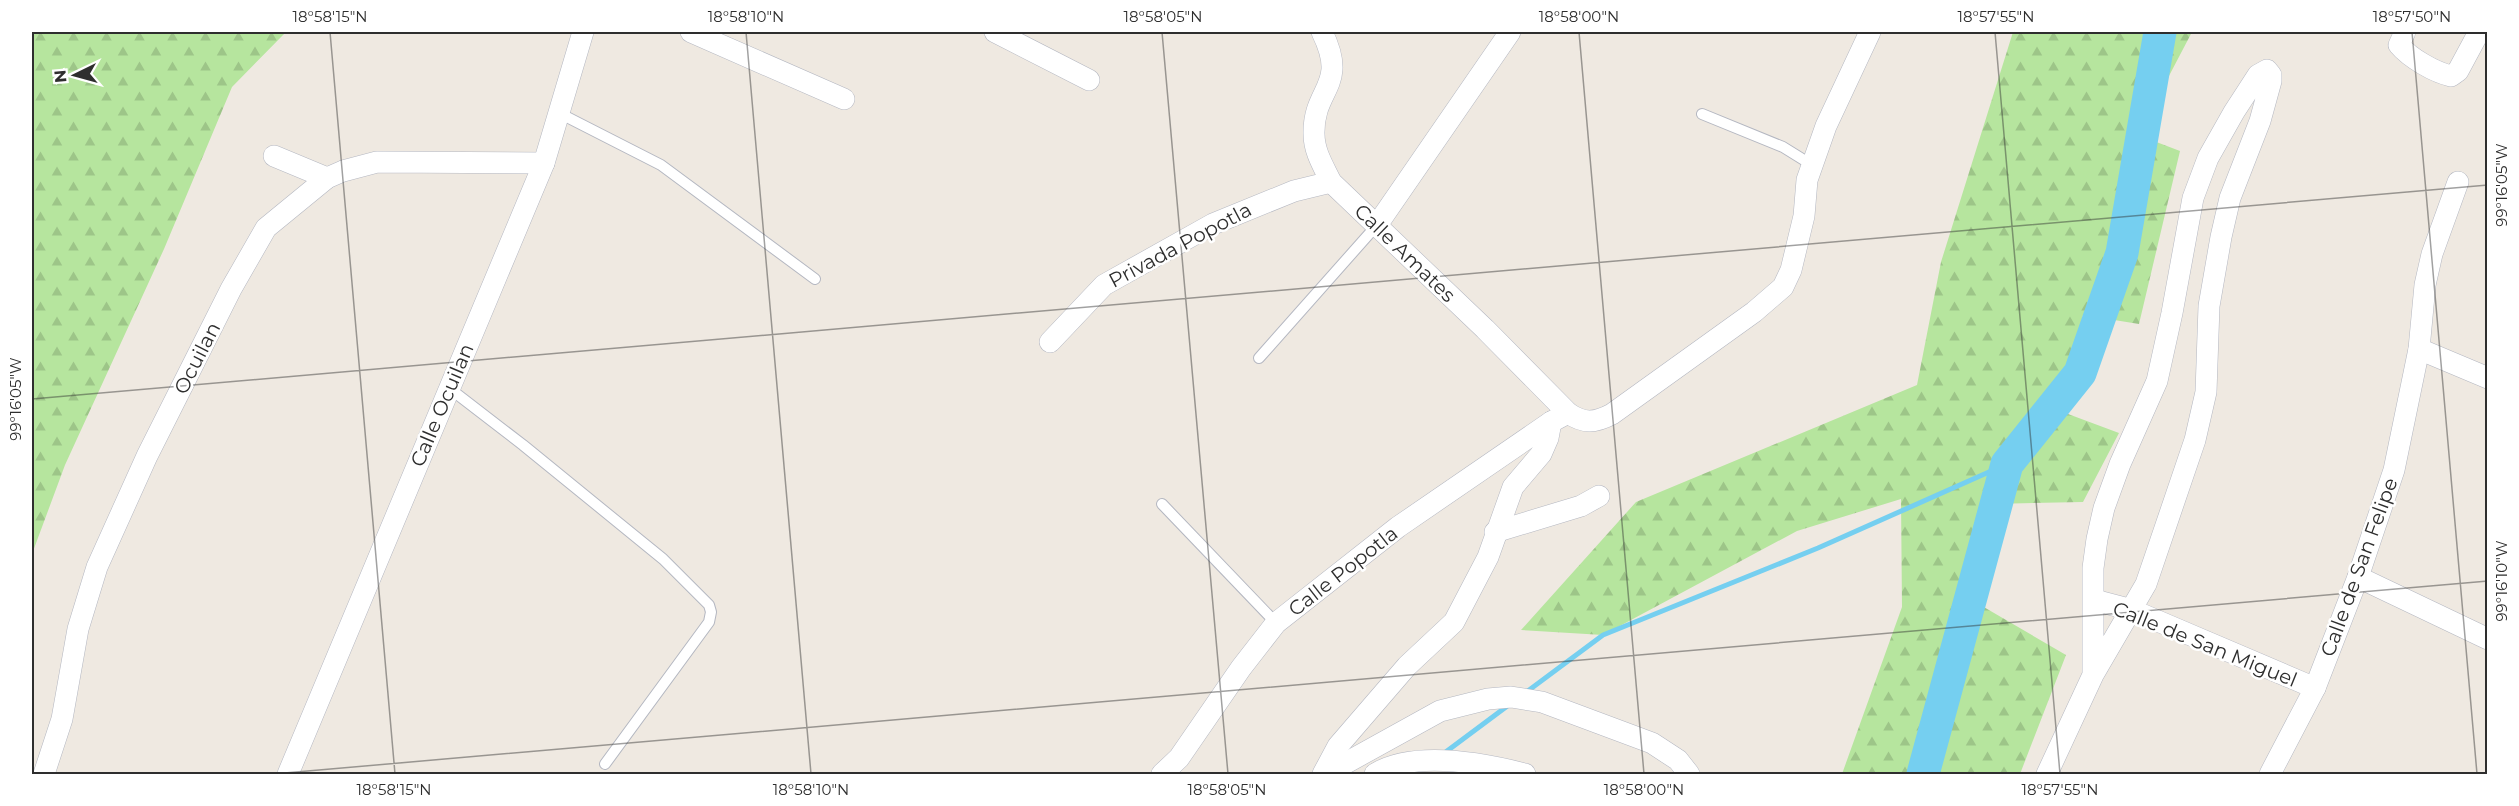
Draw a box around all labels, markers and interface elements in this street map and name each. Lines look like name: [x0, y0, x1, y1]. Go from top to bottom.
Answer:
text: 18°58'15"N: [293, 7, 367, 26]
text: 18°58'10"N: [708, 7, 784, 26]
text: 18°58'05"N: [1124, 7, 1202, 26]
text: 18°58'00"N: [1539, 7, 1619, 26]
text: 18°57'55"N: [1958, 7, 2034, 26]
text: 18°57'50"N: [2373, 7, 2451, 26]
north arrow: [45, 45, 105, 105]
text: N: [51, 69, 71, 84]
text: 99°16'05"W: [2492, 143, 2511, 227]
street label: Privada Popotla: [1105, 197, 1255, 293]
street label: Calle Amates: [1350, 199, 1461, 307]
street label: Ocuilan: [169, 318, 225, 398]
street label: Calle Ocuilan: [405, 340, 479, 470]
text: 99°16'05"W: [6, 357, 25, 441]
street label: Calle de San Felipe: [2315, 474, 2403, 660]
street label: Calle Popotla: [1284, 521, 1402, 621]
text: 99°16'10"W: [2492, 540, 2511, 622]
street label: Calle de San Miguel: [2109, 596, 2301, 692]
text: 18°58'15"N: [357, 780, 431, 799]
text: 18°58'10"N: [773, 780, 849, 799]
text: 18°58'05"N: [1188, 780, 1266, 799]
text: 18°58'00"N: [1604, 780, 1684, 799]
text: 18°57'55"N: [2022, 780, 2098, 799]

